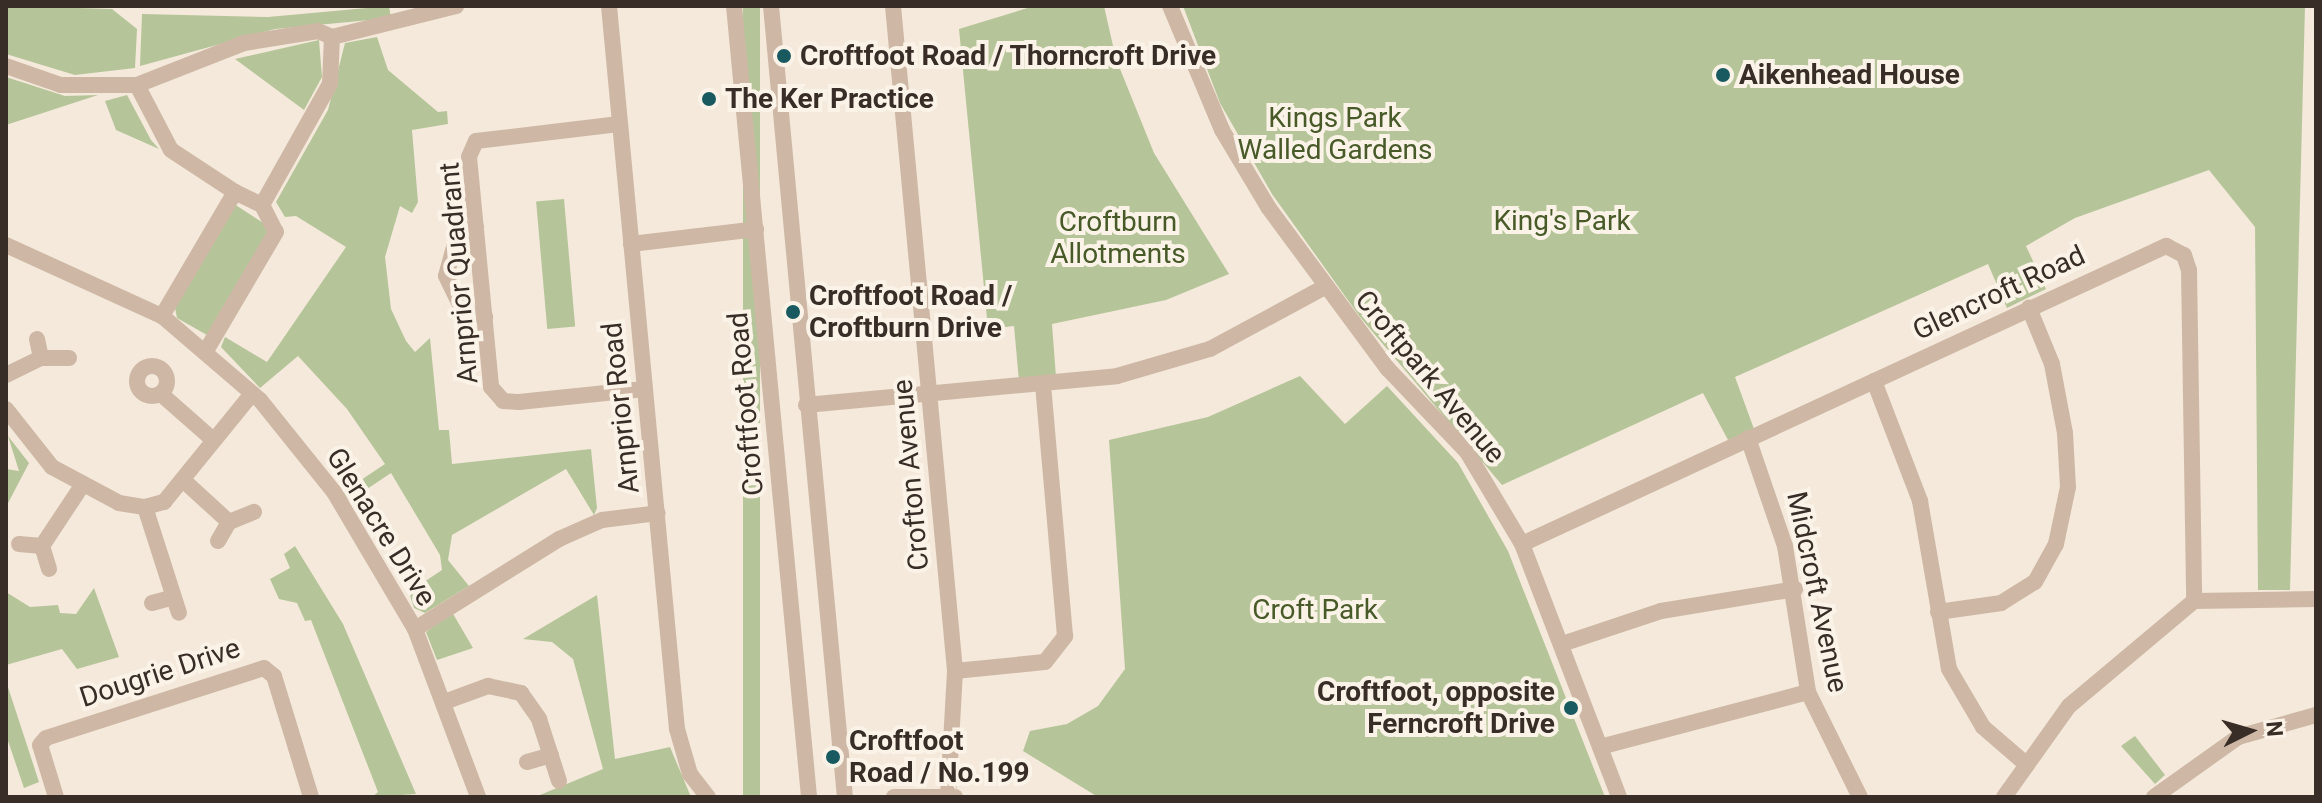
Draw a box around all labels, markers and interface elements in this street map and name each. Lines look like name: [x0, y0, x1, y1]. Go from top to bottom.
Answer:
place label: Croftfoot Road / Thorncroft Drive: [800, 39, 1217, 73]
marker: Croftfoot Road / Thorncroft Drive: [775, 47, 793, 65]
place label: Aikenhead House: [1739, 58, 1960, 92]
marker: Aikenhead House: [1714, 66, 1732, 84]
place label: The Ker Practice: [725, 82, 934, 116]
marker: The Ker Practice: [700, 90, 718, 108]
park label: Kings Park Walled Gardens: [1238, 101, 1432, 167]
street label: Arnprior Quadrant: [433, 161, 485, 385]
park label: King's Park: [1493, 204, 1631, 238]
park label: Croftburn Allotments: [1050, 205, 1186, 271]
street label: Glencroft Road: [1908, 238, 2090, 348]
place label: Croftfoot Road / Croftburn Drive: [809, 279, 1012, 345]
street label: Croftpark Avenue: [1348, 284, 1512, 470]
marker: Croftfoot Road / Croftburn Drive: [784, 303, 802, 321]
street label: Croftfoot Road: [721, 311, 771, 497]
street label: Arnprior Road: [595, 321, 647, 495]
street label: Crofton Avenue: [886, 378, 936, 572]
street label: Glenacre Drive: [319, 442, 443, 612]
street label: Midcroft Avenue: [1779, 489, 1855, 695]
park label: Croft Park: [1252, 593, 1378, 627]
street label: Dougrie Drive: [76, 631, 244, 715]
place label: Croftfoot, opposite Ferncroft Drive: [1317, 675, 1555, 741]
north arrow: [2210, 691, 2290, 771]
marker: Croftfoot, opposite Ferncroft Drive: [1562, 699, 1580, 717]
text: N: [2261, 720, 2288, 738]
place label: Croftfoot Road / No.199: [849, 724, 1030, 790]
marker: Croftfoot Road / No.199: [824, 748, 842, 766]

